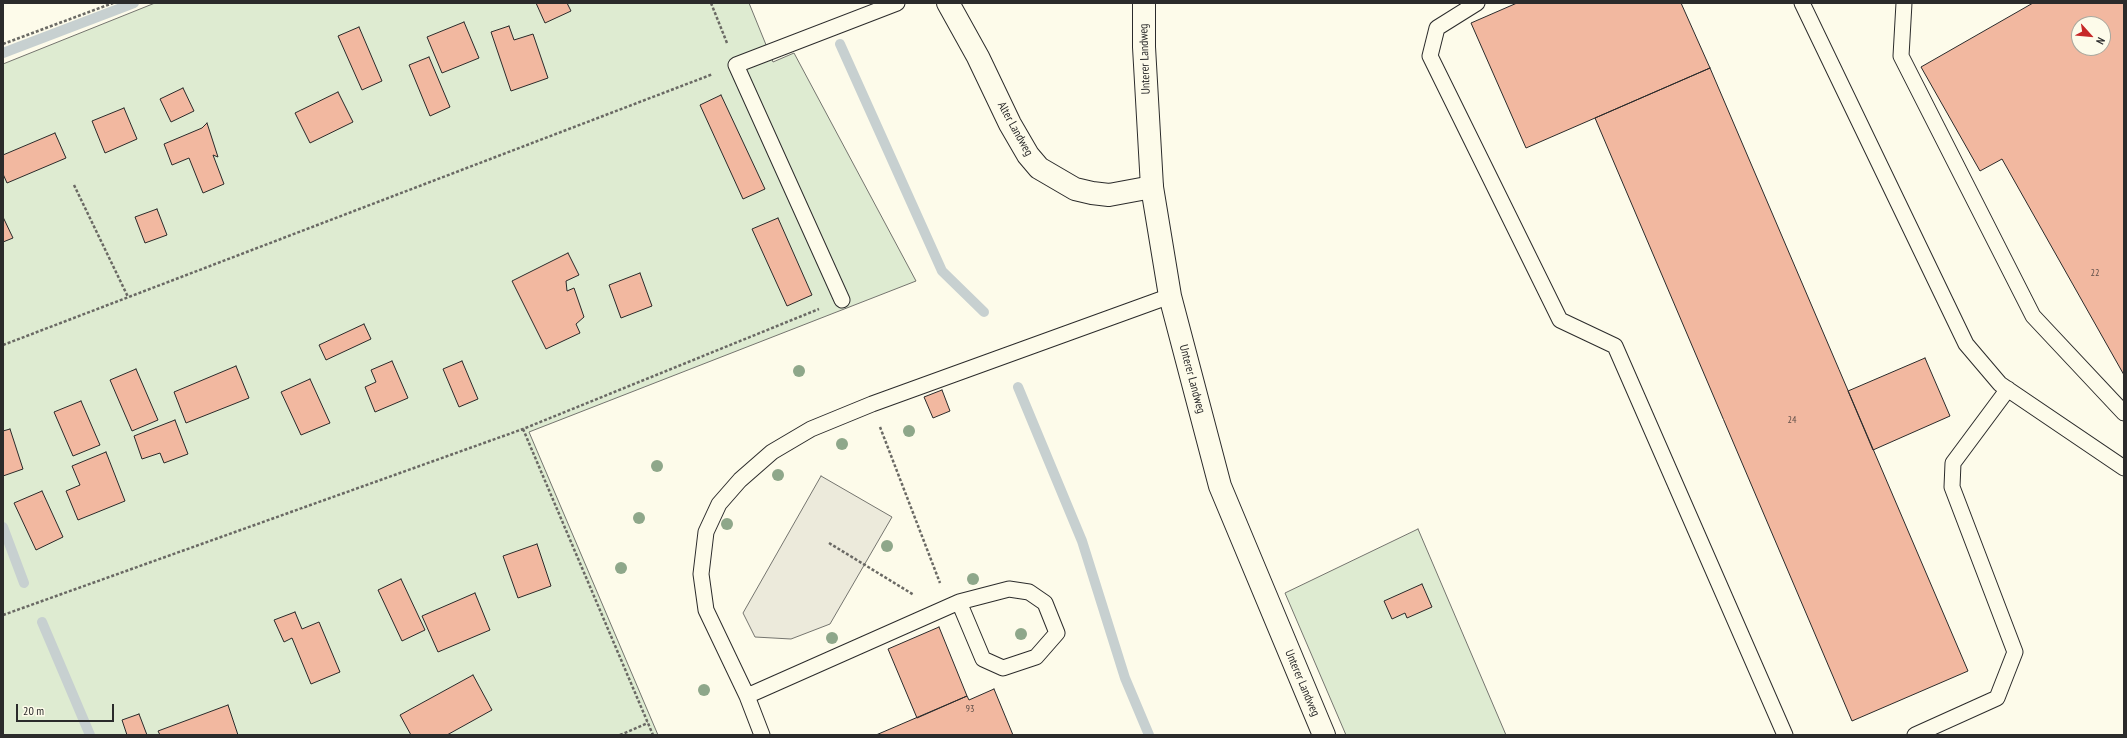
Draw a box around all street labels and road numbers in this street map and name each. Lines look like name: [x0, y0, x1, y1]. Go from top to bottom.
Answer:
street label: Unterer Landweg: [1137, 23, 1153, 95]
street label: Alter Landweg: [994, 99, 1036, 159]
street label: Unterer Landweg: [1176, 343, 1208, 415]
street label: Unterer Landweg: [1282, 648, 1322, 718]

